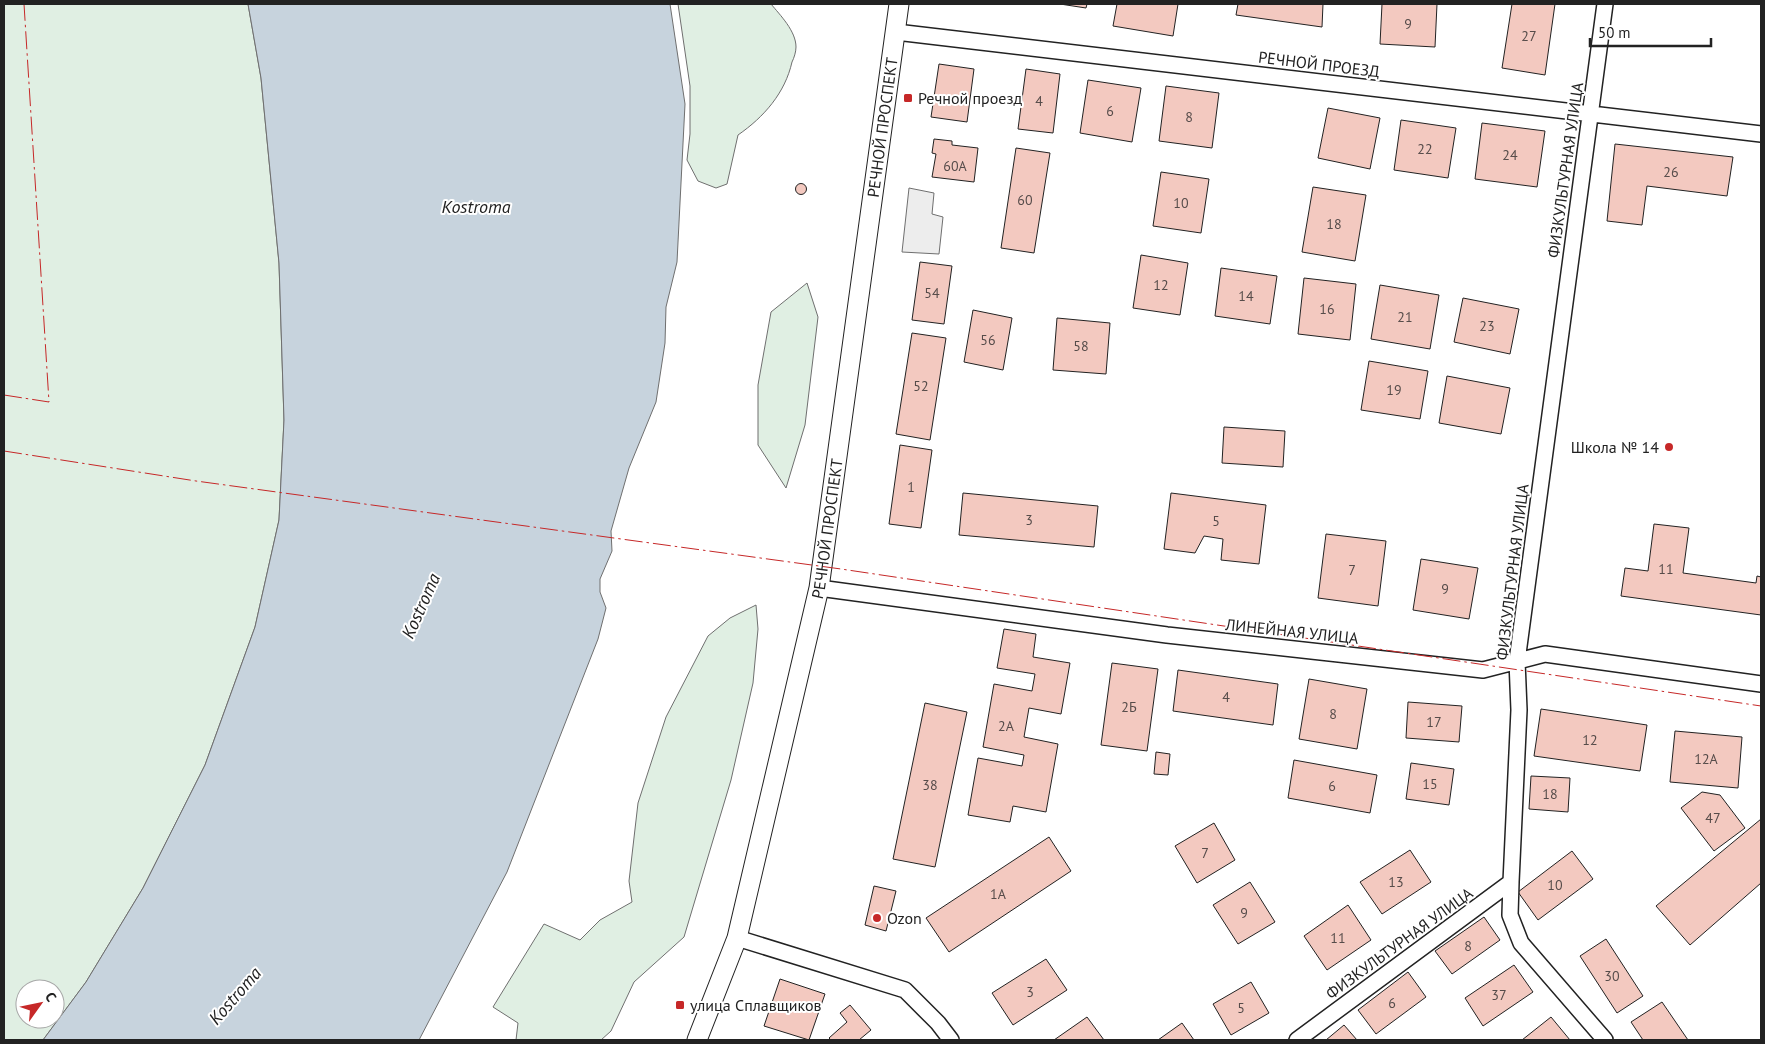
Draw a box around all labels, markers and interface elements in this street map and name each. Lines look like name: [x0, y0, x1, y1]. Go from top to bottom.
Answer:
house number: 9: [1404, 15, 1412, 33]
scale bar: [1590, 15, 1711, 47]
text: 50 m: [1598, 23, 1631, 42]
house number: 27: [1521, 27, 1537, 45]
street label: РЕЧНОЙ ПРОЕЗД: [1257, 47, 1381, 81]
street label: РЕЧНОЙ ПРОСПЕКТ: [863, 56, 902, 199]
street label: ФИЗКУЛЬТУРНАЯ УЛИЦА: [1543, 80, 1587, 259]
place label: Речной проезд: [918, 88, 1023, 108]
marker: Речной проезд: [902, 92, 914, 104]
house number: 4: [1035, 92, 1043, 110]
house number: 6: [1106, 102, 1114, 120]
house number: 8: [1185, 108, 1193, 126]
house number: 22: [1417, 140, 1433, 158]
house number: 24: [1502, 146, 1518, 164]
house number: 60А: [943, 157, 968, 175]
house number: 26: [1663, 163, 1679, 181]
house number: 60: [1017, 191, 1033, 209]
house number: 10: [1173, 194, 1189, 212]
water label: Kostroma: [441, 195, 511, 218]
house number: 18: [1326, 215, 1342, 233]
house number: 12: [1153, 276, 1169, 294]
house number: 54: [924, 284, 940, 302]
house number: 14: [1238, 287, 1254, 305]
house number: 16: [1319, 300, 1335, 318]
house number: 21: [1397, 308, 1413, 326]
house number: 23: [1479, 317, 1495, 335]
house number: 56: [980, 331, 996, 349]
house number: 58: [1073, 337, 1089, 355]
house number: 52: [913, 377, 929, 395]
house number: 19: [1386, 381, 1402, 399]
place label: Школа № 14: [1571, 437, 1659, 457]
marker: Школа № 14: [1663, 441, 1675, 453]
street label: РЕЧНОЙ ПРОСПЕКТ: [807, 457, 847, 601]
house number: 1: [907, 478, 915, 496]
street label: ФИЗКУЛЬТУРНАЯ УЛИЦА: [1491, 482, 1533, 661]
house number: 3: [1025, 511, 1033, 529]
house number: 5: [1212, 512, 1220, 530]
house number: 11: [1658, 560, 1674, 578]
house number: 7: [1348, 561, 1356, 579]
water label: Kostroma: [396, 569, 445, 642]
house number: 9: [1441, 580, 1449, 598]
street label: ЛИНЕЙНАЯ УЛИЦА: [1223, 614, 1360, 648]
house number: 4: [1222, 688, 1230, 706]
house number: 2Б: [1121, 698, 1137, 716]
house number: 8: [1329, 705, 1337, 723]
house number: 17: [1426, 713, 1442, 731]
house number: 2А: [998, 717, 1015, 735]
house number: 12: [1582, 731, 1598, 749]
house number: 12А: [1694, 750, 1719, 768]
house number: 15: [1422, 775, 1438, 793]
house number: 38: [922, 776, 938, 794]
house number: 6: [1328, 777, 1336, 795]
house number: 18: [1542, 785, 1558, 803]
house number: 47: [1705, 809, 1721, 827]
house number: 7: [1201, 844, 1209, 862]
house number: 13: [1388, 873, 1404, 891]
house number: 10: [1547, 876, 1563, 894]
street label: ФИЗКУЛЬТУРНАЯ УЛИЦА: [1321, 882, 1477, 1003]
house number: 1А: [990, 885, 1007, 903]
house number: 9: [1240, 904, 1248, 922]
place label: Ozon: [887, 908, 922, 928]
marker: Ozon: [871, 912, 883, 924]
house number: 11: [1330, 929, 1346, 947]
house number: 8: [1464, 937, 1472, 955]
water label: Kostroma: [203, 962, 266, 1029]
house number: 30: [1604, 967, 1620, 985]
north arrow: [15, 979, 65, 1029]
house number: 3: [1026, 983, 1034, 1001]
house number: 37: [1491, 986, 1507, 1004]
text: С: [41, 989, 61, 1005]
house number: 6: [1388, 994, 1396, 1012]
place label: улица Сплавщиков: [690, 995, 821, 1015]
marker: улица Сплавщиков: [674, 999, 686, 1011]
house number: 5: [1237, 999, 1245, 1017]

